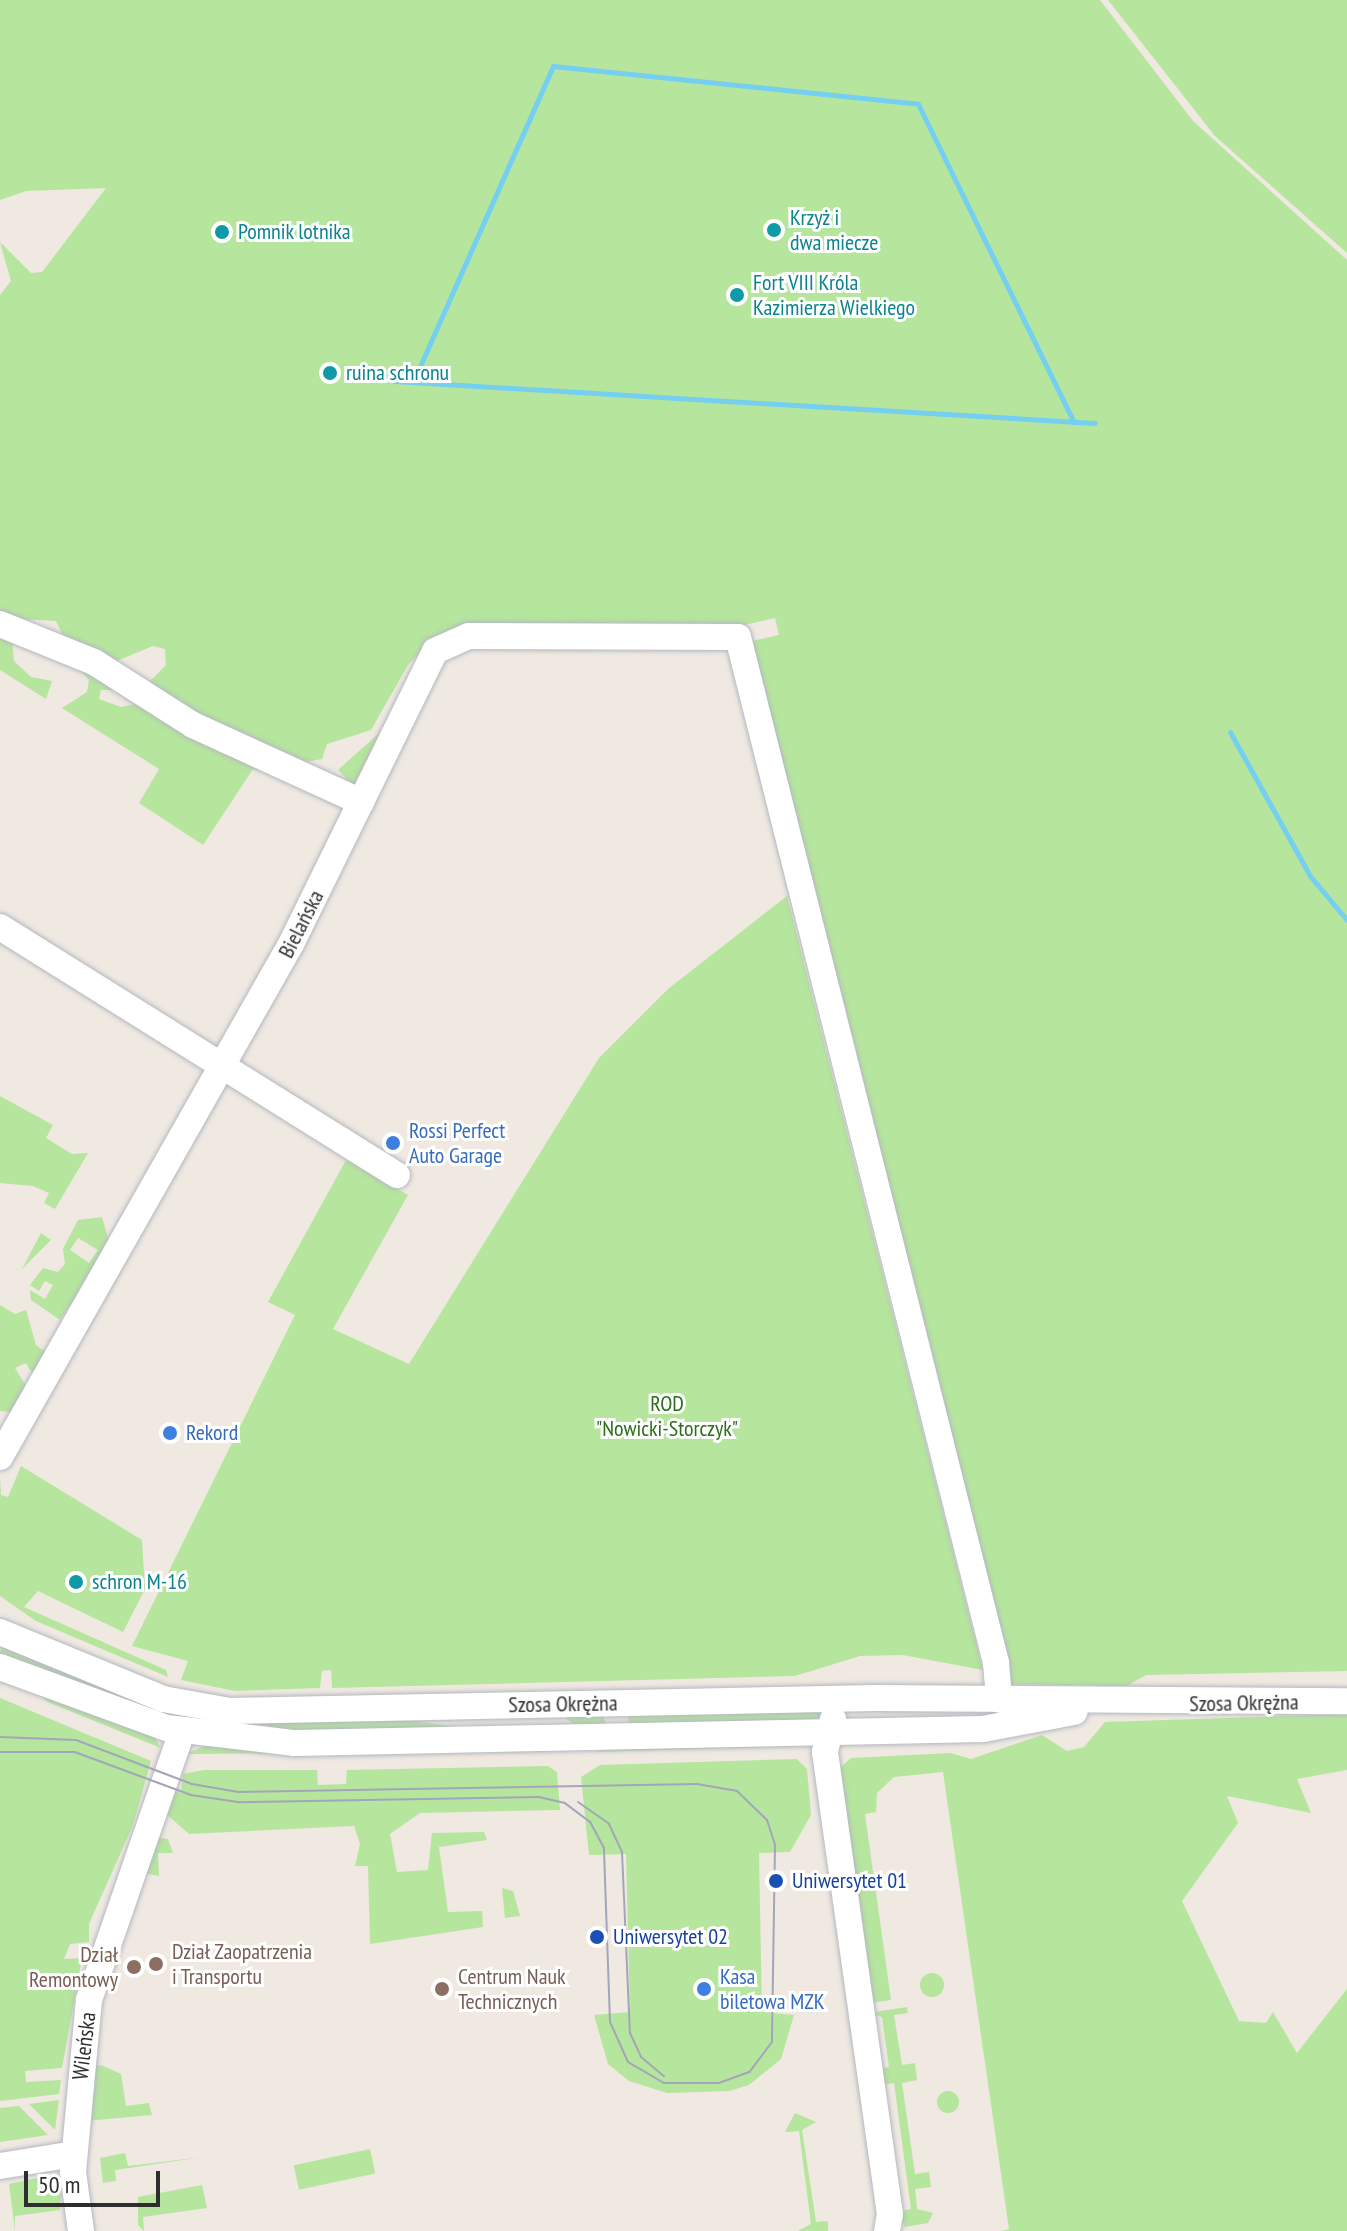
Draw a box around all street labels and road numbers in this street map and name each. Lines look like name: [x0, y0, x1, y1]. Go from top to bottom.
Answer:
street label: Bielańska: [273, 886, 329, 962]
street label: Szosa Okrężna: [1189, 1689, 1299, 1717]
street label: Szosa Okrężna: [508, 1690, 618, 1718]
street label: Wileńska: [67, 2011, 101, 2081]

